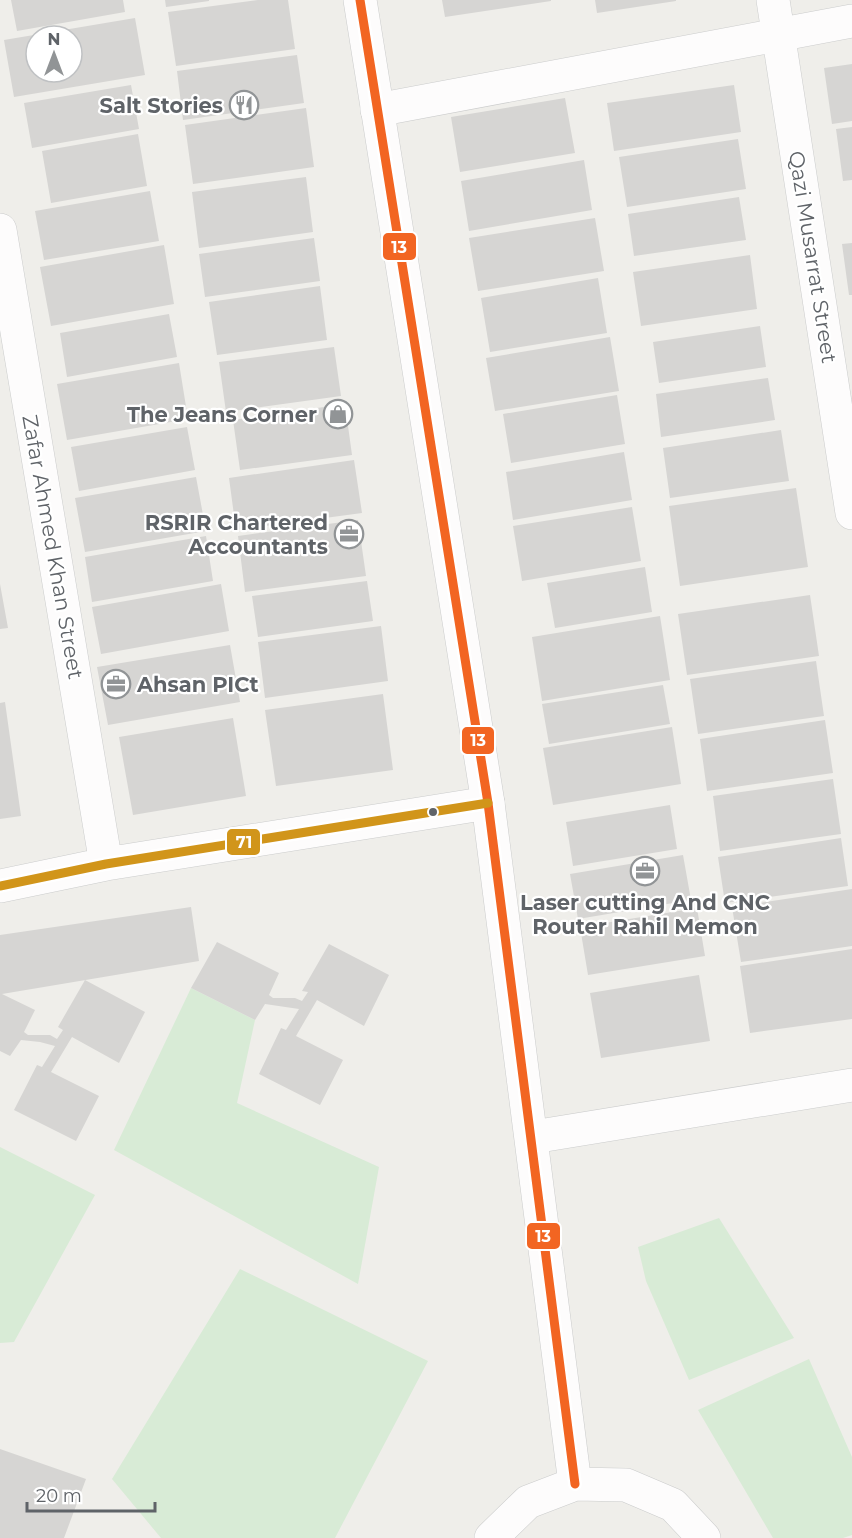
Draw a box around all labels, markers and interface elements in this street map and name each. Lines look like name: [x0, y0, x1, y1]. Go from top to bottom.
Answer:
north arrow: [24, 24, 84, 84]
text: N: [48, 30, 60, 49]
restaurant icon: Salt Stories: [228, 89, 260, 121]
place label: Salt Stories: [100, 93, 223, 118]
street label: Qazi Musarrat Street: [784, 149, 842, 365]
line badge: 13: [382, 232, 417, 261]
text: 13: [391, 238, 407, 257]
shop icon: The Jeans Corner: [322, 398, 354, 430]
place label: The Jeans Corner: [127, 402, 317, 427]
street label: Zafar Ahmed Khan Street: [17, 413, 89, 681]
place label: RSRIR Chartered Accountants: [145, 510, 328, 559]
office icon: RSRIR Chartered Accountants: [333, 518, 365, 550]
office icon: Ahsan PICt: [100, 668, 132, 700]
place label: Ahsan PICt: [136, 672, 259, 697]
line badge: 13: [461, 726, 495, 755]
text: 13: [470, 731, 486, 750]
unlabelled marker: [427, 806, 439, 818]
line badge: 71: [226, 828, 261, 856]
text: 71: [236, 833, 252, 852]
office icon: Laser cutting And CNC Router Rahil Memon: [629, 855, 661, 887]
place label: Laser cutting And CNC Router Rahil Memon: [520, 890, 770, 939]
line badge: 13: [526, 1222, 561, 1250]
text: 13: [535, 1227, 551, 1246]
scale bar: [27, 1475, 154, 1513]
text: 20 m: [36, 1485, 82, 1507]

